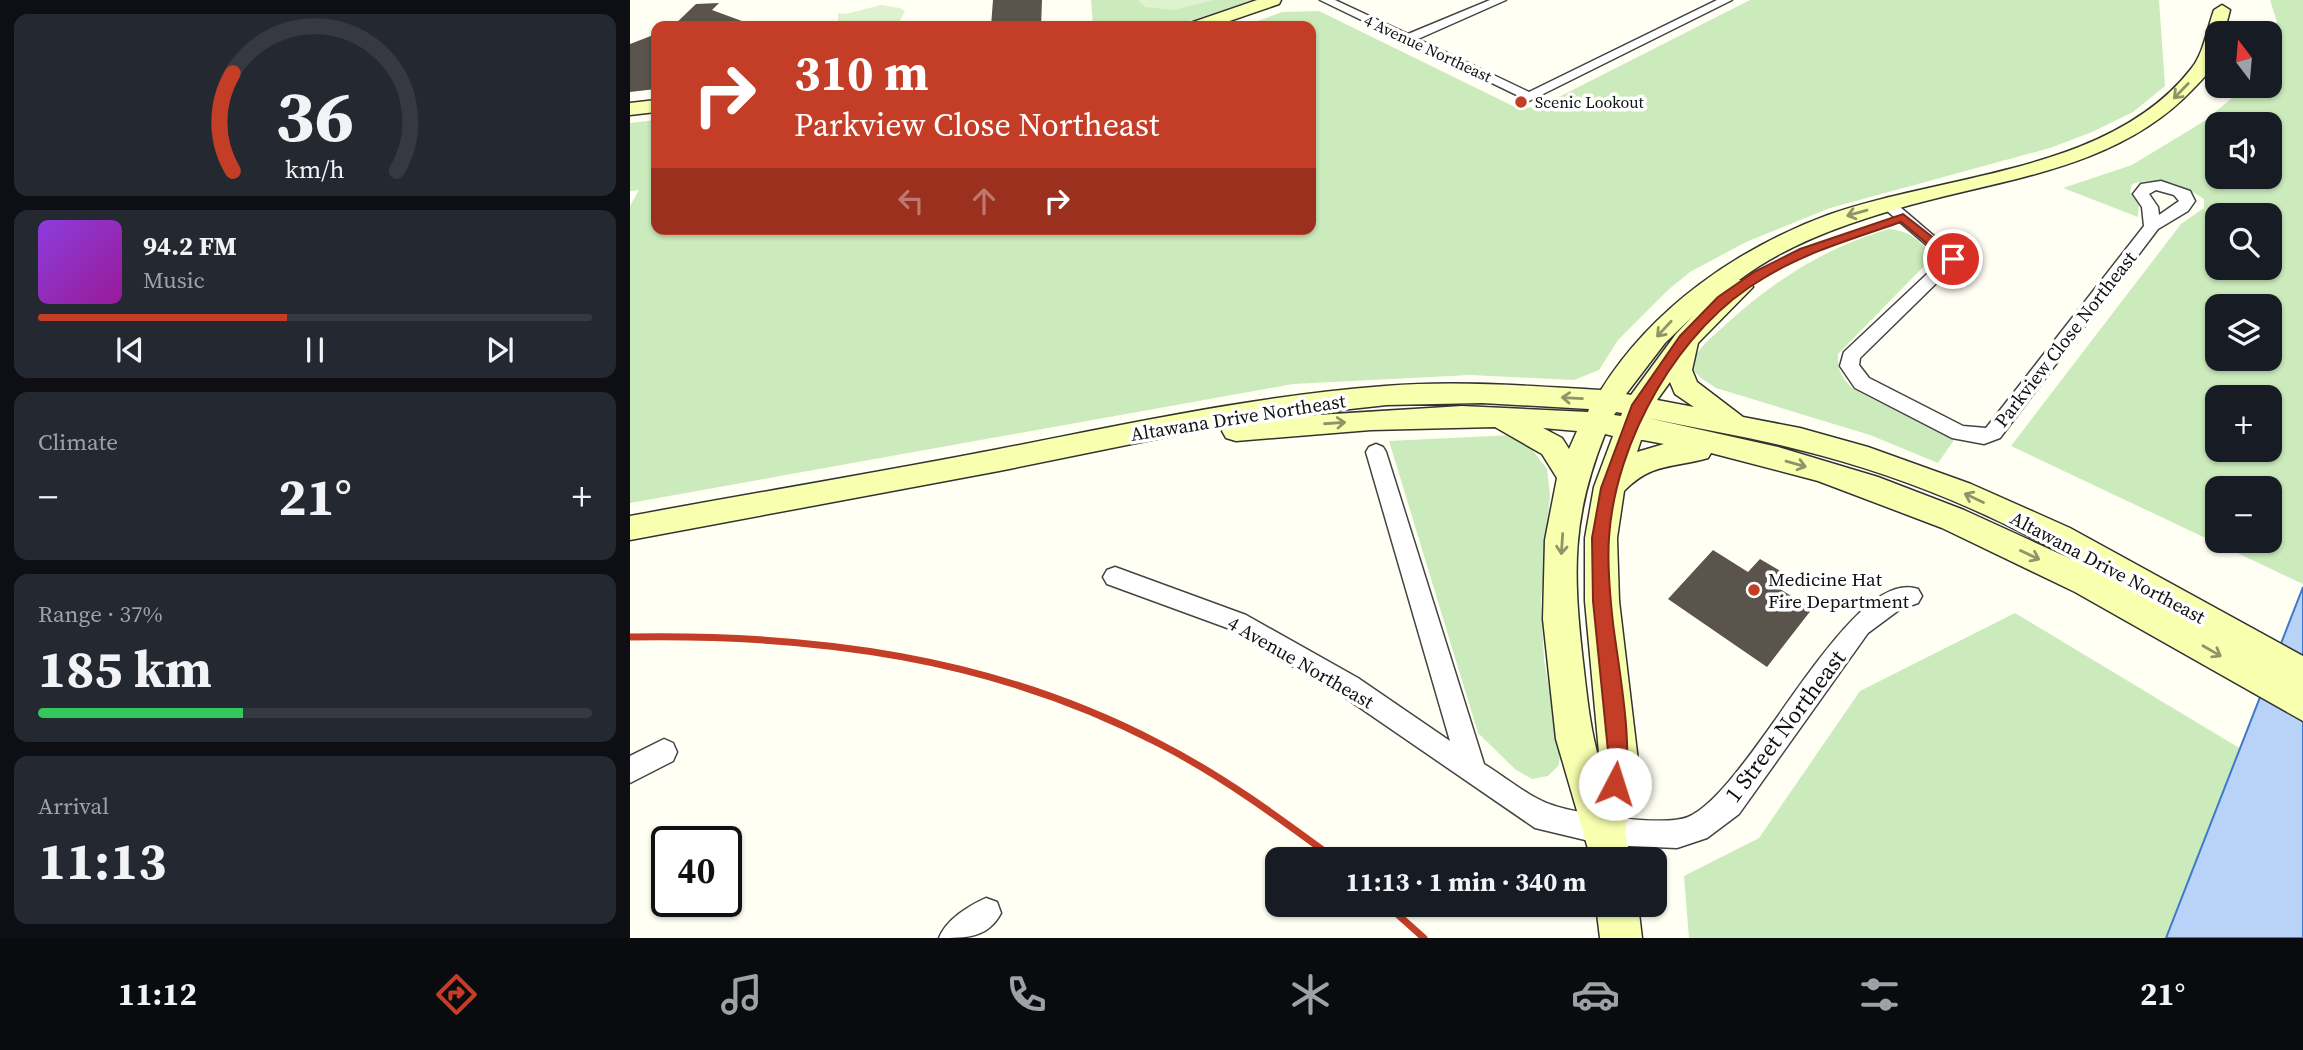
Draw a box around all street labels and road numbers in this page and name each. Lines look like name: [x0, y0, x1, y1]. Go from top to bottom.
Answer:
street label: 4 Avenue Northeast: [1361, 9, 1496, 88]
street label: Parkview Close Northeast: [1988, 245, 2143, 432]
street label: Altawana Drive Northeast: [1129, 387, 1348, 447]
street label: Altawana Drive Northeast: [2006, 505, 2211, 630]
street label: 4 Avenue Northeast: [1223, 610, 1379, 715]
street label: 1 Street Northeast: [1717, 643, 1853, 809]

